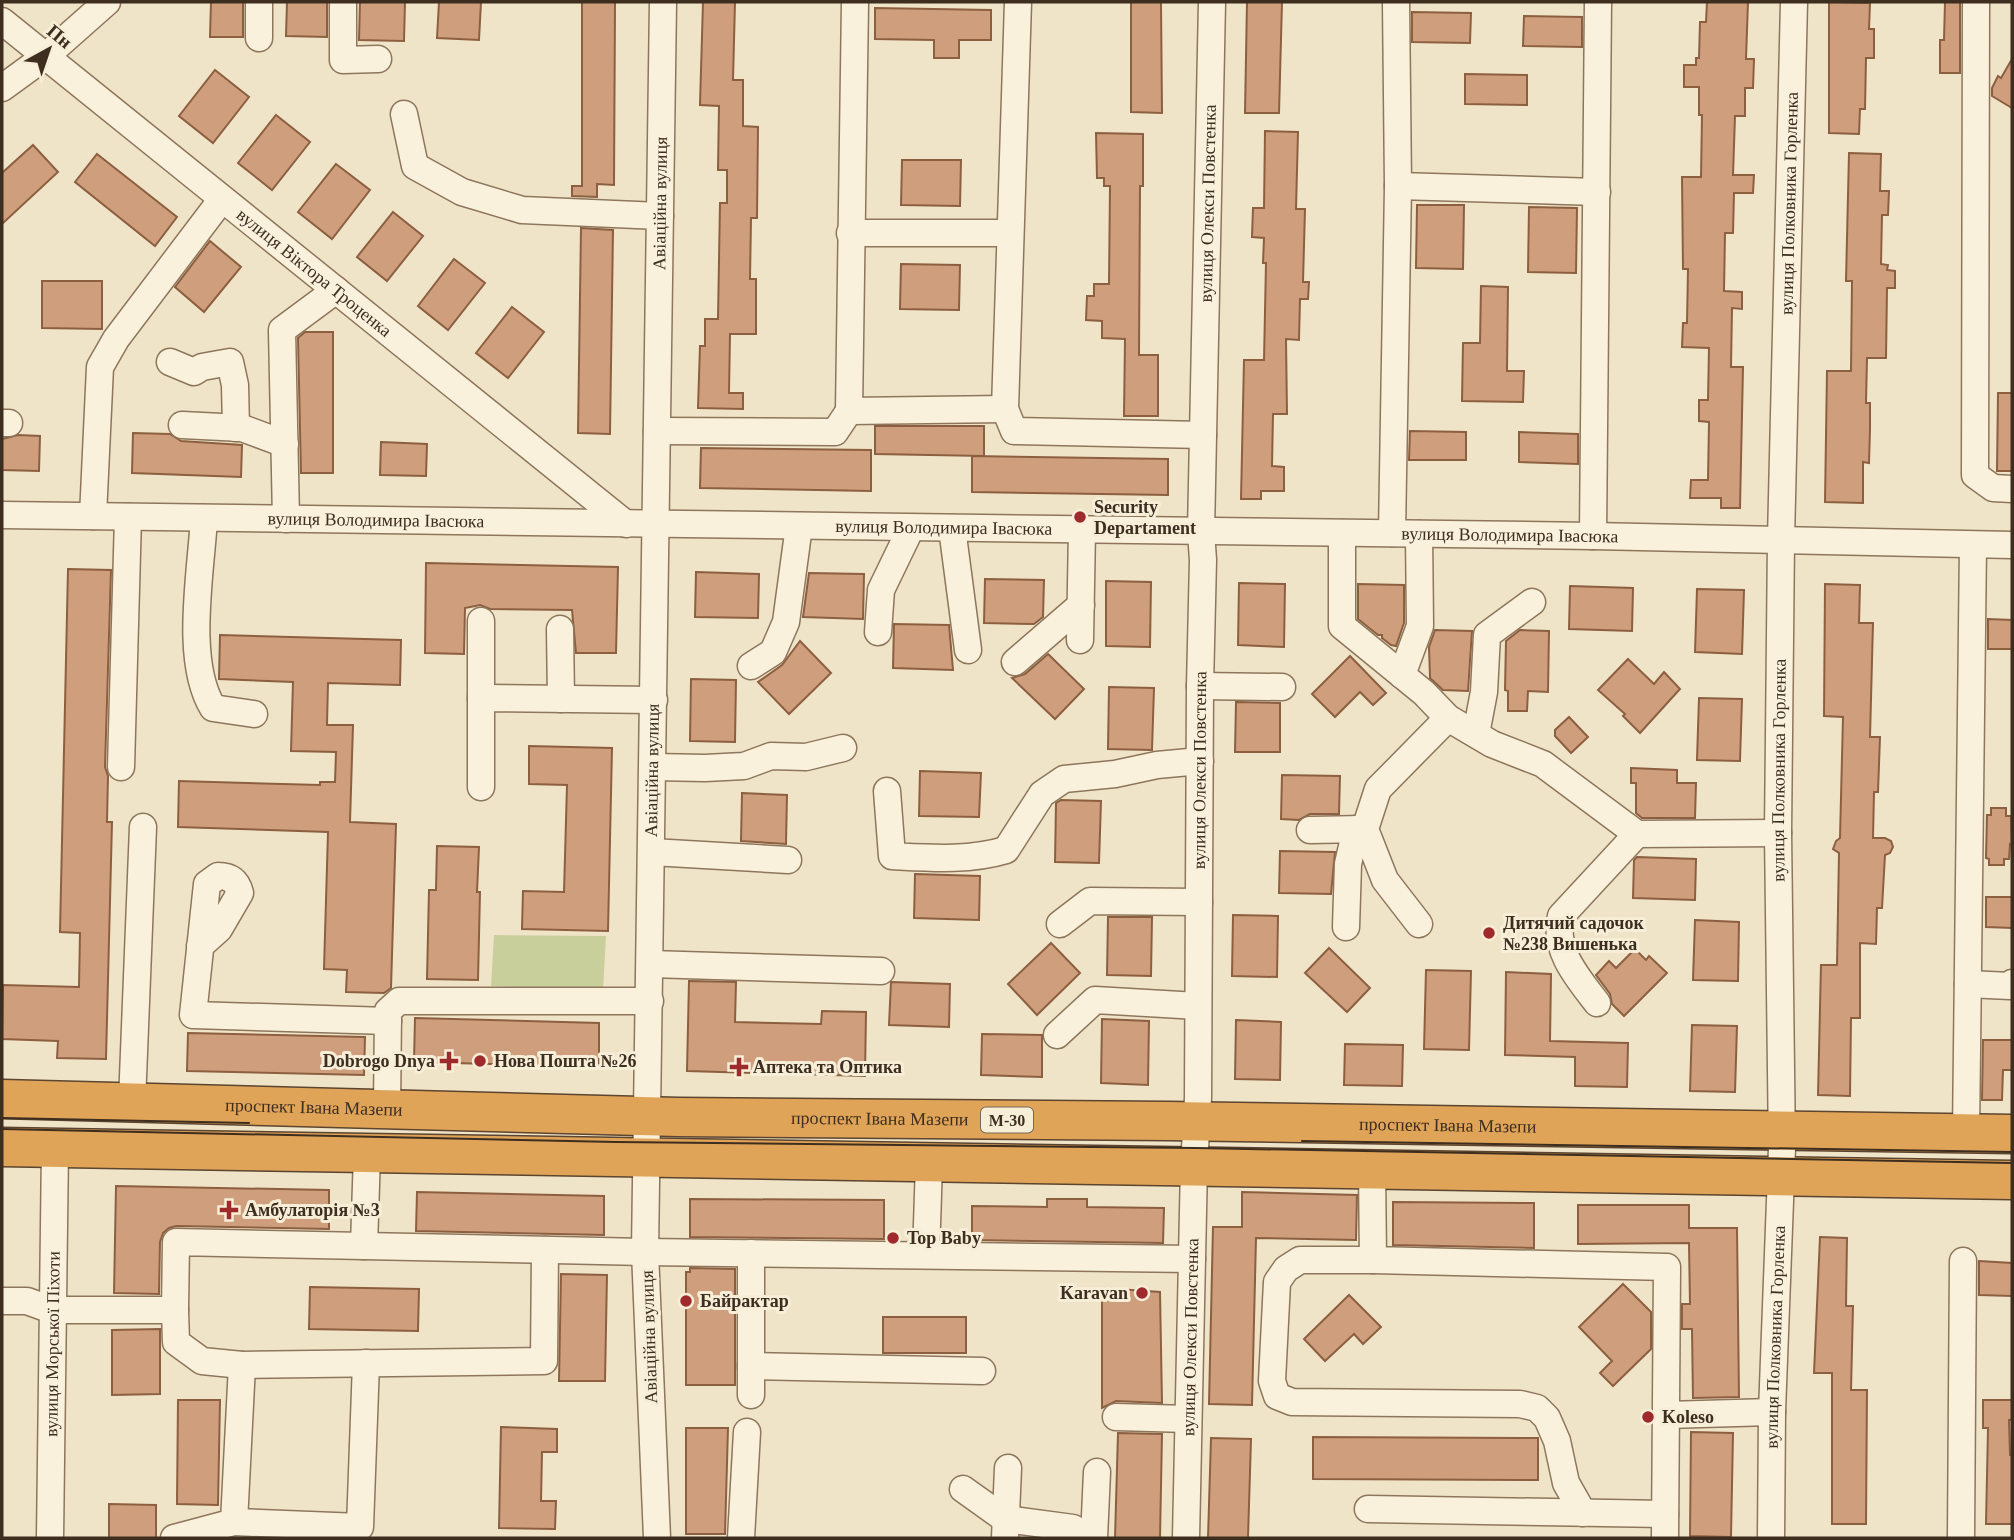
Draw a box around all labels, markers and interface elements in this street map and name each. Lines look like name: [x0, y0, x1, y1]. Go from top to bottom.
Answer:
north arrow: [14, 14, 84, 84]
text: Пн: [43, 20, 76, 53]
street label: вулиця Полковника Горленка: [1776, 92, 1802, 315]
street label: вулиця Олекси Повстенка: [1196, 104, 1220, 303]
street label: Авіаційна вулиця: [649, 136, 671, 270]
street label: вулиця Віктора Троценка: [233, 204, 396, 341]
place label: Security Departament: [1094, 497, 1196, 538]
street label: вулиця Володимира Івасюка: [267, 509, 485, 531]
marker: Security Departament: [1072, 509, 1088, 525]
street label: вулиця Володимира Івасюка: [835, 516, 1053, 539]
street label: вулиця Володимира Івасюка: [1401, 523, 1619, 547]
street label: вулиця Полковника Горленка: [1768, 659, 1790, 882]
street label: вулиця Олекси Повстенка: [1189, 671, 1210, 869]
street label: Авіаційна вулиця: [641, 703, 663, 837]
place label: Дитячий садочок №238 Вишенька: [1503, 913, 1644, 954]
marker: Дитячий садочок №238 Вишенька: [1481, 925, 1497, 941]
place label: Dobrogo Dnya: [323, 1051, 435, 1071]
place label: Нова Пошта №26: [494, 1051, 637, 1071]
marker: Dobrogo Dnya: [441, 1053, 457, 1069]
marker: Нова Пошта №26: [472, 1053, 488, 1069]
place label: Аптека та Оптика: [753, 1057, 902, 1077]
marker: Аптека та Оптика: [731, 1059, 747, 1075]
street label: проспект Івана Мазепи: [225, 1095, 403, 1120]
street label: проспект Івана Мазепи: [791, 1108, 969, 1129]
road number: М-30: [981, 1108, 1033, 1132]
street label: проспект Івана Мазепи: [1359, 1114, 1537, 1137]
marker: Амбулаторія №3: [219, 1200, 239, 1220]
place label: Амбулаторія №3: [245, 1200, 380, 1220]
street label: вулиця Полковника Горленка: [1762, 1225, 1789, 1449]
place label: Top Baby: [907, 1228, 981, 1248]
marker: Top Baby: [885, 1230, 901, 1246]
street label: вулиця Олекси Повстенка: [1178, 1238, 1202, 1436]
street label: вулиця Морської Піхоти: [41, 1251, 64, 1437]
street label: Авіаційна вулиця: [637, 1270, 661, 1404]
place label: Karavan: [1060, 1283, 1128, 1303]
marker: Karavan: [1134, 1285, 1150, 1301]
place label: Байрактар: [700, 1291, 789, 1311]
marker: Байрактар: [678, 1293, 694, 1309]
place label: Koleso: [1662, 1407, 1714, 1427]
marker: Koleso: [1640, 1409, 1656, 1425]

